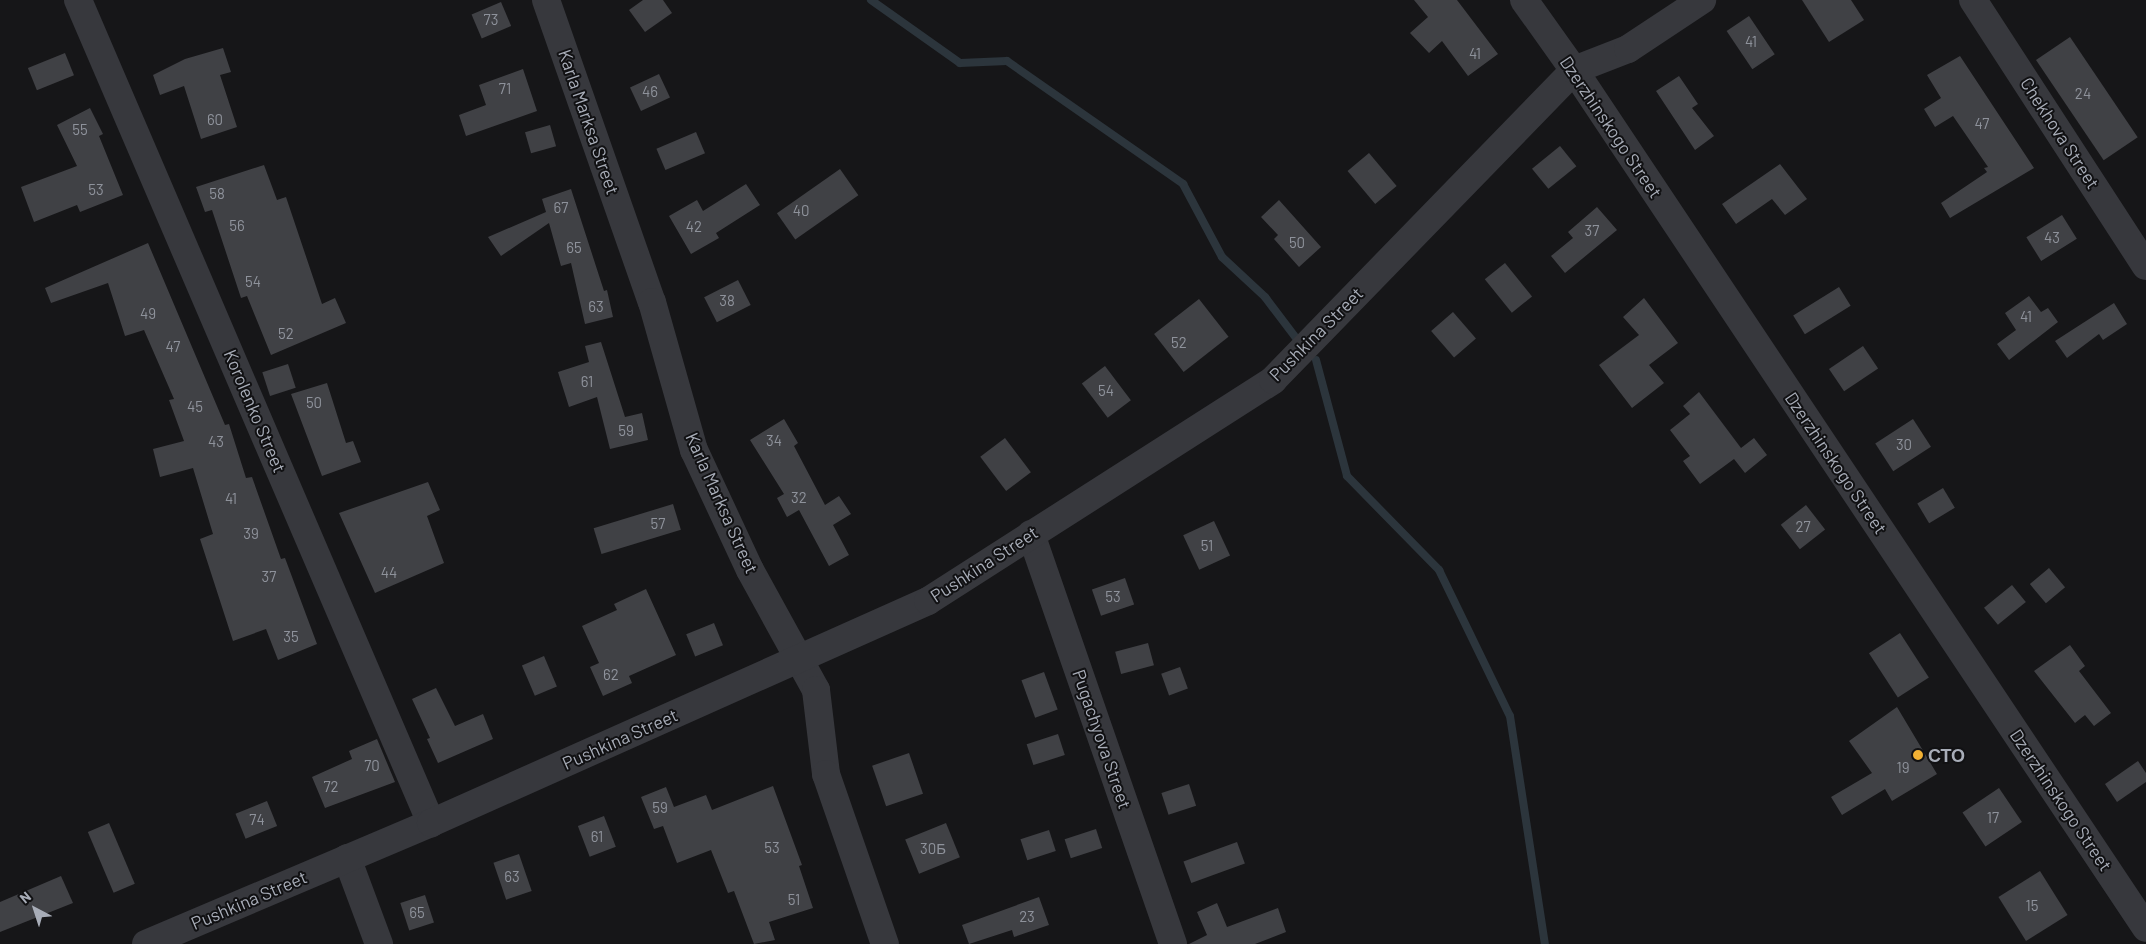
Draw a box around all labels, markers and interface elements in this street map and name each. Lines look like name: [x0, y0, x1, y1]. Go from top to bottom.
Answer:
house number: 73: [484, 11, 498, 29]
house number: 41: [1745, 33, 1757, 51]
house number: 41: [1469, 45, 1481, 63]
street label: Karla Marksa Street: [554, 47, 624, 197]
street label: Dzerzhinskogo Street: [1555, 52, 1667, 202]
street label: Chekhova Street: [2016, 73, 2104, 193]
house number: 71: [499, 80, 511, 98]
house number: 46: [642, 83, 658, 101]
house number: 24: [2075, 85, 2091, 103]
house number: 60: [207, 111, 223, 129]
house number: 47: [1975, 115, 1989, 133]
house number: 55: [72, 121, 88, 139]
house number: 53: [88, 181, 104, 199]
house number: 58: [209, 185, 225, 203]
house number: 67: [554, 199, 568, 217]
house number: 40: [793, 202, 809, 220]
house number: 56: [229, 217, 245, 235]
house number: 42: [686, 218, 702, 236]
house number: 37: [1585, 222, 1599, 240]
house number: 43: [2044, 229, 2060, 247]
house number: 50: [1289, 234, 1305, 252]
house number: 65: [566, 239, 582, 257]
house number: 54: [245, 273, 261, 291]
street label: Pushkina Street: [1265, 283, 1367, 385]
house number: 38: [719, 292, 735, 310]
house number: 63: [588, 298, 604, 316]
house number: 49: [140, 305, 156, 323]
house number: 41: [2020, 308, 2032, 326]
house number: 52: [278, 325, 294, 343]
house number: 52: [1171, 334, 1187, 352]
house number: 47: [166, 338, 180, 356]
street label: Korolenko Street: [219, 346, 291, 476]
house number: 61: [581, 373, 593, 391]
house number: 54: [1098, 382, 1114, 400]
street label: Dzerzhinskogo Street: [1780, 388, 1892, 538]
house number: 50: [306, 394, 322, 412]
house number: 45: [187, 398, 203, 416]
house number: 59: [618, 422, 634, 440]
street label: Karla Marksa Street: [681, 429, 763, 577]
house number: 34: [766, 432, 782, 450]
house number: 43: [208, 433, 224, 451]
house number: 30: [1896, 436, 1912, 454]
house number: 32: [791, 489, 807, 507]
house number: 41: [225, 490, 237, 508]
house number: 57: [651, 515, 665, 533]
house number: 27: [1795, 518, 1811, 536]
street label: Pushkina Street: [926, 521, 1042, 607]
house number: 39: [243, 525, 259, 543]
house number: 51: [1201, 537, 1213, 555]
house number: 44: [381, 564, 397, 582]
house number: 37: [262, 568, 276, 586]
house number: 53: [1105, 588, 1121, 606]
house number: 35: [283, 628, 299, 646]
house number: 62: [603, 666, 619, 684]
street label: Pugachyova Street: [1068, 667, 1136, 811]
street label: Pushkina Street: [559, 704, 681, 774]
street label: Dzerzhinskogo Street: [2005, 725, 2117, 875]
place label: СТО: [1928, 744, 1965, 766]
marker: СТО: [1912, 749, 1924, 761]
house number: 70: [364, 757, 380, 775]
house number: 19: [1896, 759, 1910, 777]
house number: 72: [323, 778, 339, 796]
house number: 59: [652, 799, 668, 817]
house number: 17: [1987, 809, 1999, 827]
house number: 74: [249, 811, 265, 829]
house number: 61: [591, 828, 603, 846]
house number: 53: [764, 839, 780, 857]
house number: 30Б: [920, 840, 946, 858]
street label: Pushkina Street: [188, 866, 310, 934]
house number: 63: [504, 868, 520, 886]
north arrow: [10, 884, 60, 934]
text: N: [16, 888, 34, 907]
house number: 51: [788, 891, 800, 909]
house number: 15: [2026, 897, 2038, 915]
house number: 65: [409, 904, 425, 922]
house number: 23: [1019, 908, 1035, 926]

